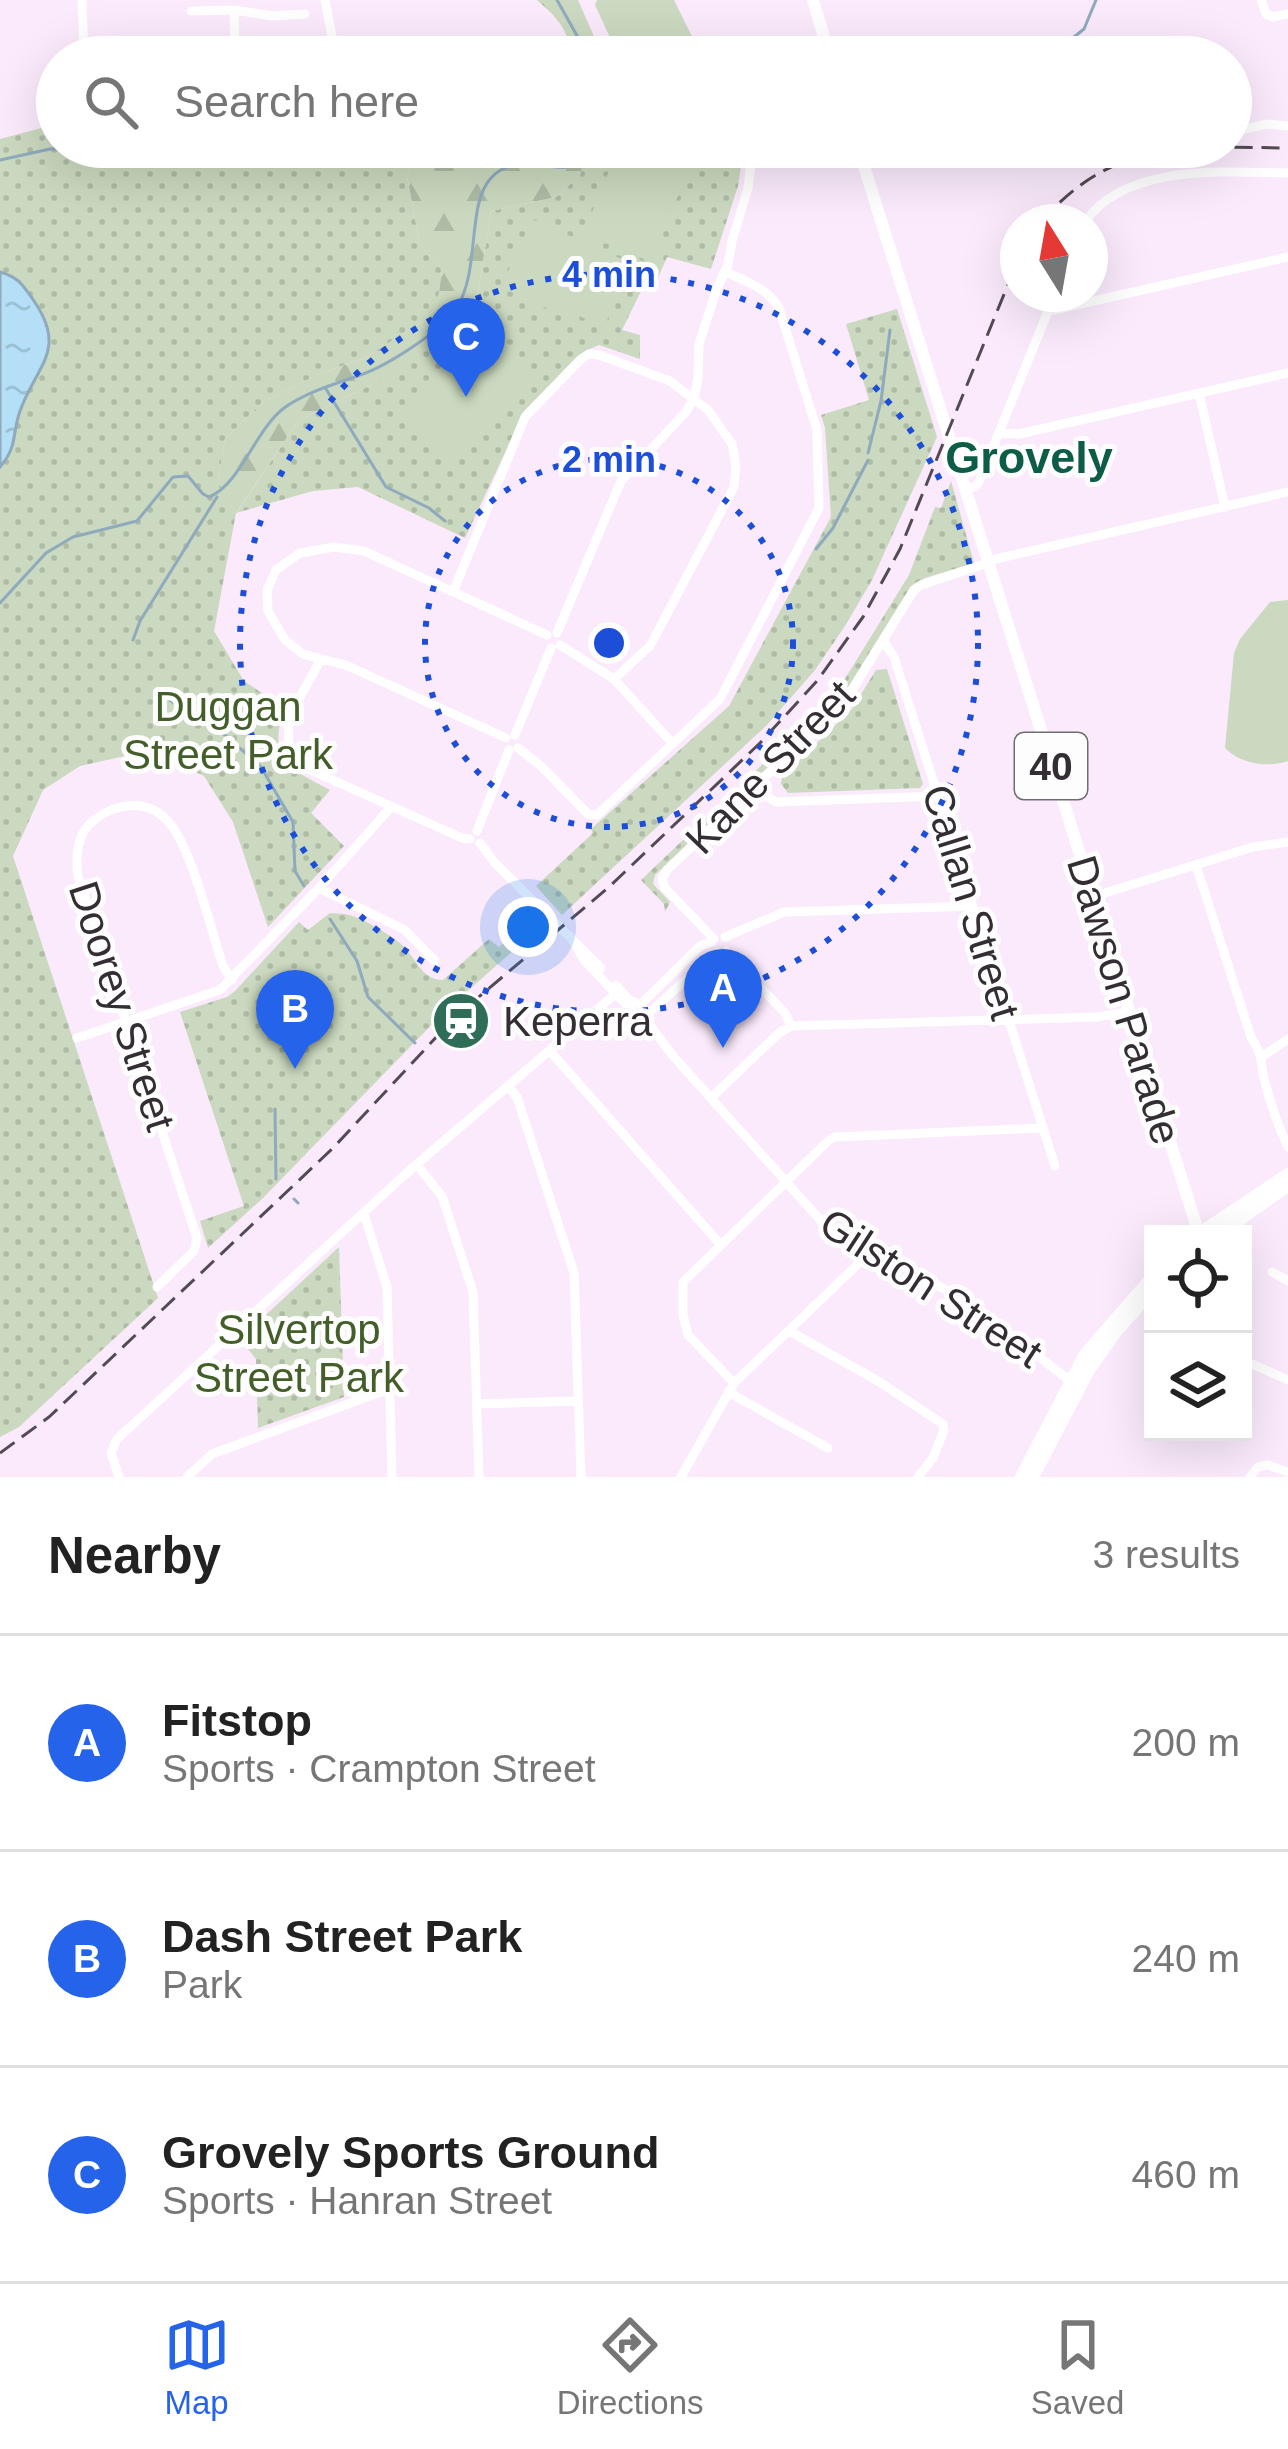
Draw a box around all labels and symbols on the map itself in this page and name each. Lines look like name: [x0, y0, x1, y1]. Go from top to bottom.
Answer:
north arrow: [1000, 204, 1108, 312]
text: 4 min: [562, 254, 656, 295]
pin: C: [427, 298, 505, 397]
district label: Grovely: [945, 432, 1113, 483]
text: 2 min: [562, 439, 656, 480]
centre of rings: [588, 622, 630, 664]
street label: Kane Street: [676, 671, 864, 863]
park label: Duggan Street Park: [123, 683, 334, 778]
road number: 40: [1015, 733, 1087, 799]
street label: Callan Street: [913, 779, 1029, 1025]
street label: Dawson Parade: [1058, 850, 1190, 1150]
street label: Doorey Street: [60, 876, 184, 1137]
your location: [498, 897, 558, 957]
pin: A: [684, 949, 762, 1048]
pin: B: [256, 970, 334, 1069]
station icon: Keperra: [430, 990, 492, 1052]
place label: Keperra: [503, 998, 653, 1045]
street label: Gilston Street: [811, 1199, 1051, 1377]
park label: Silvertop Street Park: [194, 1306, 405, 1401]

